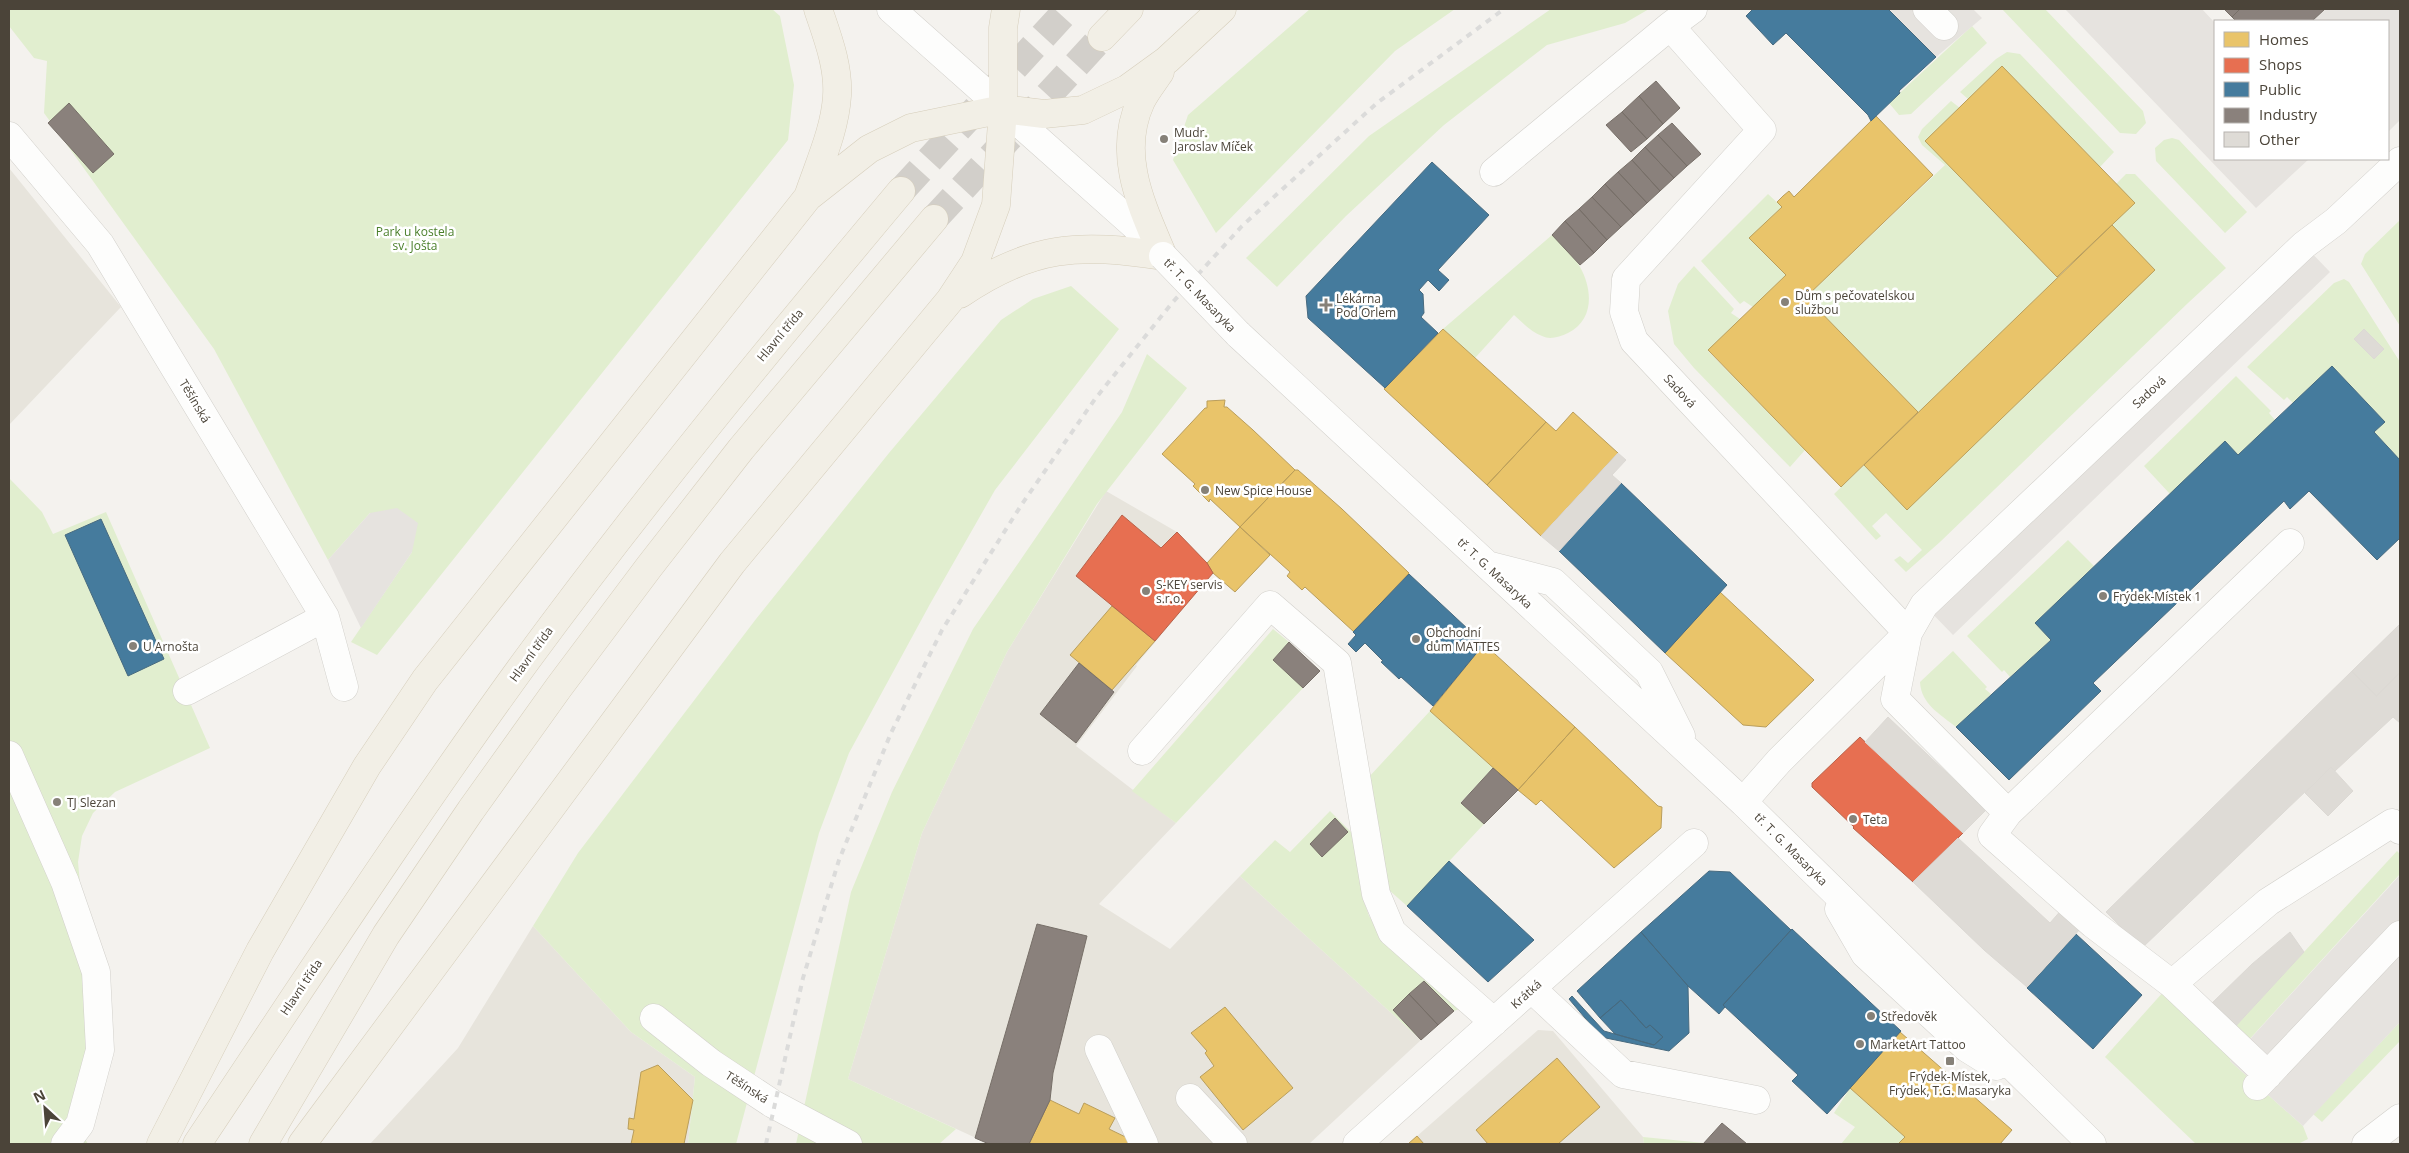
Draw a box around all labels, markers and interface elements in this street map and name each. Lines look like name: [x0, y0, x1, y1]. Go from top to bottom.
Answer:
legend: [2214, 20, 2389, 160]
text: Homes: [2259, 29, 2309, 49]
text: Shops: [2259, 54, 2302, 74]
text: Public: [2259, 79, 2301, 99]
text: Industry: [2259, 104, 2317, 124]
place label: Mudr. Jaroslav Míček: [1173, 124, 1254, 155]
text: Other: [2259, 129, 2300, 149]
marker: Mudr. Jaroslav Míček: [1158, 133, 1170, 145]
park label: Park u kostela sv. Jošta: [376, 223, 454, 254]
street label: tř. T. G. Masaryka: [1160, 254, 1240, 336]
place label: Dům s pečovatelskou službou: [1795, 287, 1914, 318]
place label: Lékárna Pod Orlem: [1336, 290, 1396, 321]
marker: Dům s pečovatelskou službou: [1779, 296, 1791, 308]
marker: Lékárna Pod Orlem: [1320, 299, 1332, 311]
street label: Hlavní třída: [753, 305, 807, 365]
street label: Sadová: [1660, 370, 1700, 412]
street label: Sadová: [2128, 372, 2170, 412]
street label: Těšínská: [175, 376, 215, 426]
place label: New Spice House: [1215, 482, 1312, 499]
marker: New Spice House: [1199, 484, 1211, 496]
street label: tř. T. G. Masaryka: [1454, 534, 1536, 612]
place label: S-KEY servis s.r.o.: [1156, 576, 1223, 607]
marker: S-KEY servis s.r.o.: [1140, 585, 1152, 597]
place label: Frýdek-Místek 1: [2113, 588, 2201, 605]
marker: Frýdek-Místek 1: [2097, 590, 2109, 602]
street label: Hlavní třída: [505, 623, 557, 685]
place label: Obchodní dům MATTES: [1426, 624, 1500, 655]
marker: Obchodní dům MATTES: [1410, 633, 1422, 645]
place label: U Arnošta: [143, 638, 199, 655]
marker: U Arnošta: [127, 640, 139, 652]
place label: TJ Slezan: [67, 794, 116, 811]
marker: TJ Slezan: [51, 796, 63, 808]
street label: tř. T. G. Masaryka: [1751, 809, 1831, 889]
place label: Teta: [1863, 811, 1887, 828]
marker: Teta: [1847, 813, 1859, 825]
street label: Hlavní třída: [276, 956, 326, 1018]
street label: Krátká: [1507, 976, 1545, 1012]
place label: Středověk: [1881, 1008, 1938, 1025]
marker: Středověk: [1865, 1010, 1877, 1022]
place label: MarketArt Tattoo: [1870, 1036, 1966, 1053]
marker: MarketArt Tattoo: [1854, 1038, 1866, 1050]
marker: Frýdek-Místek, Frýdek, T.G. Masaryka: [1944, 1055, 1956, 1067]
street label: Těšínská: [722, 1067, 772, 1107]
place label: Frýdek-Místek, Frýdek, T.G. Masaryka: [1889, 1068, 2011, 1099]
north arrow: [20, 1083, 70, 1133]
text: N: [30, 1085, 48, 1107]

